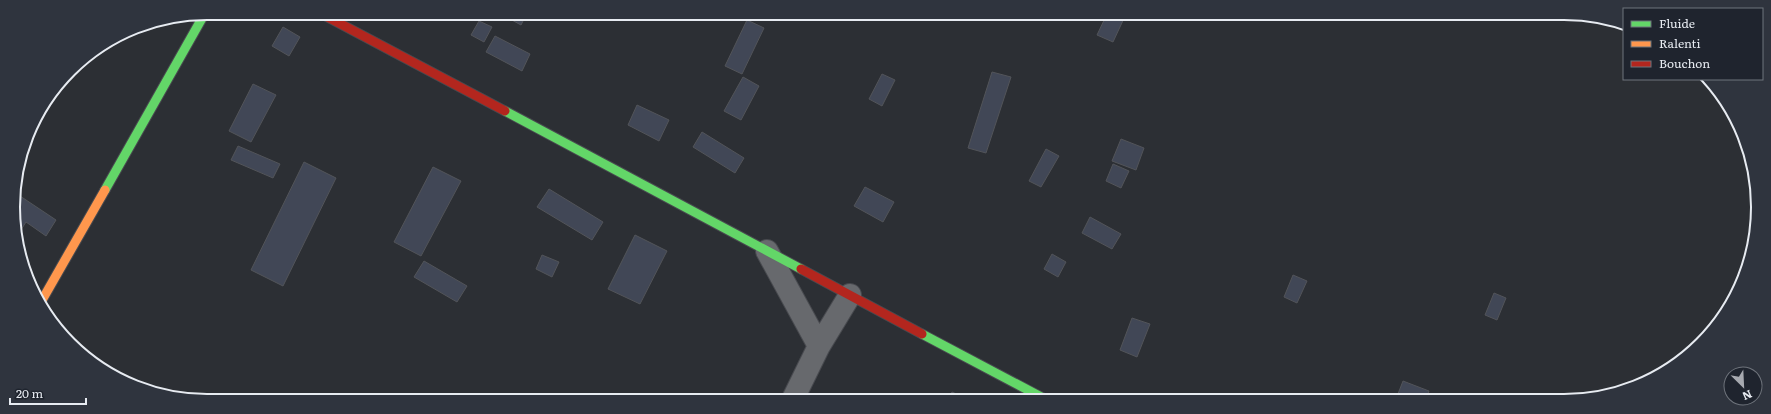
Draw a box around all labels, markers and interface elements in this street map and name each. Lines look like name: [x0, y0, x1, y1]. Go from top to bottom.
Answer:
legend: [1623, 8, 1763, 80]
text: Fluide: [1659, 14, 1695, 32]
text: Ralenti: [1659, 34, 1700, 52]
text: Bouchon: [1659, 54, 1710, 72]
north arrow: [1723, 366, 1763, 406]
scale bar: [10, 380, 86, 406]
text: 20 m: [16, 384, 43, 402]
text: N: [1740, 387, 1755, 405]

